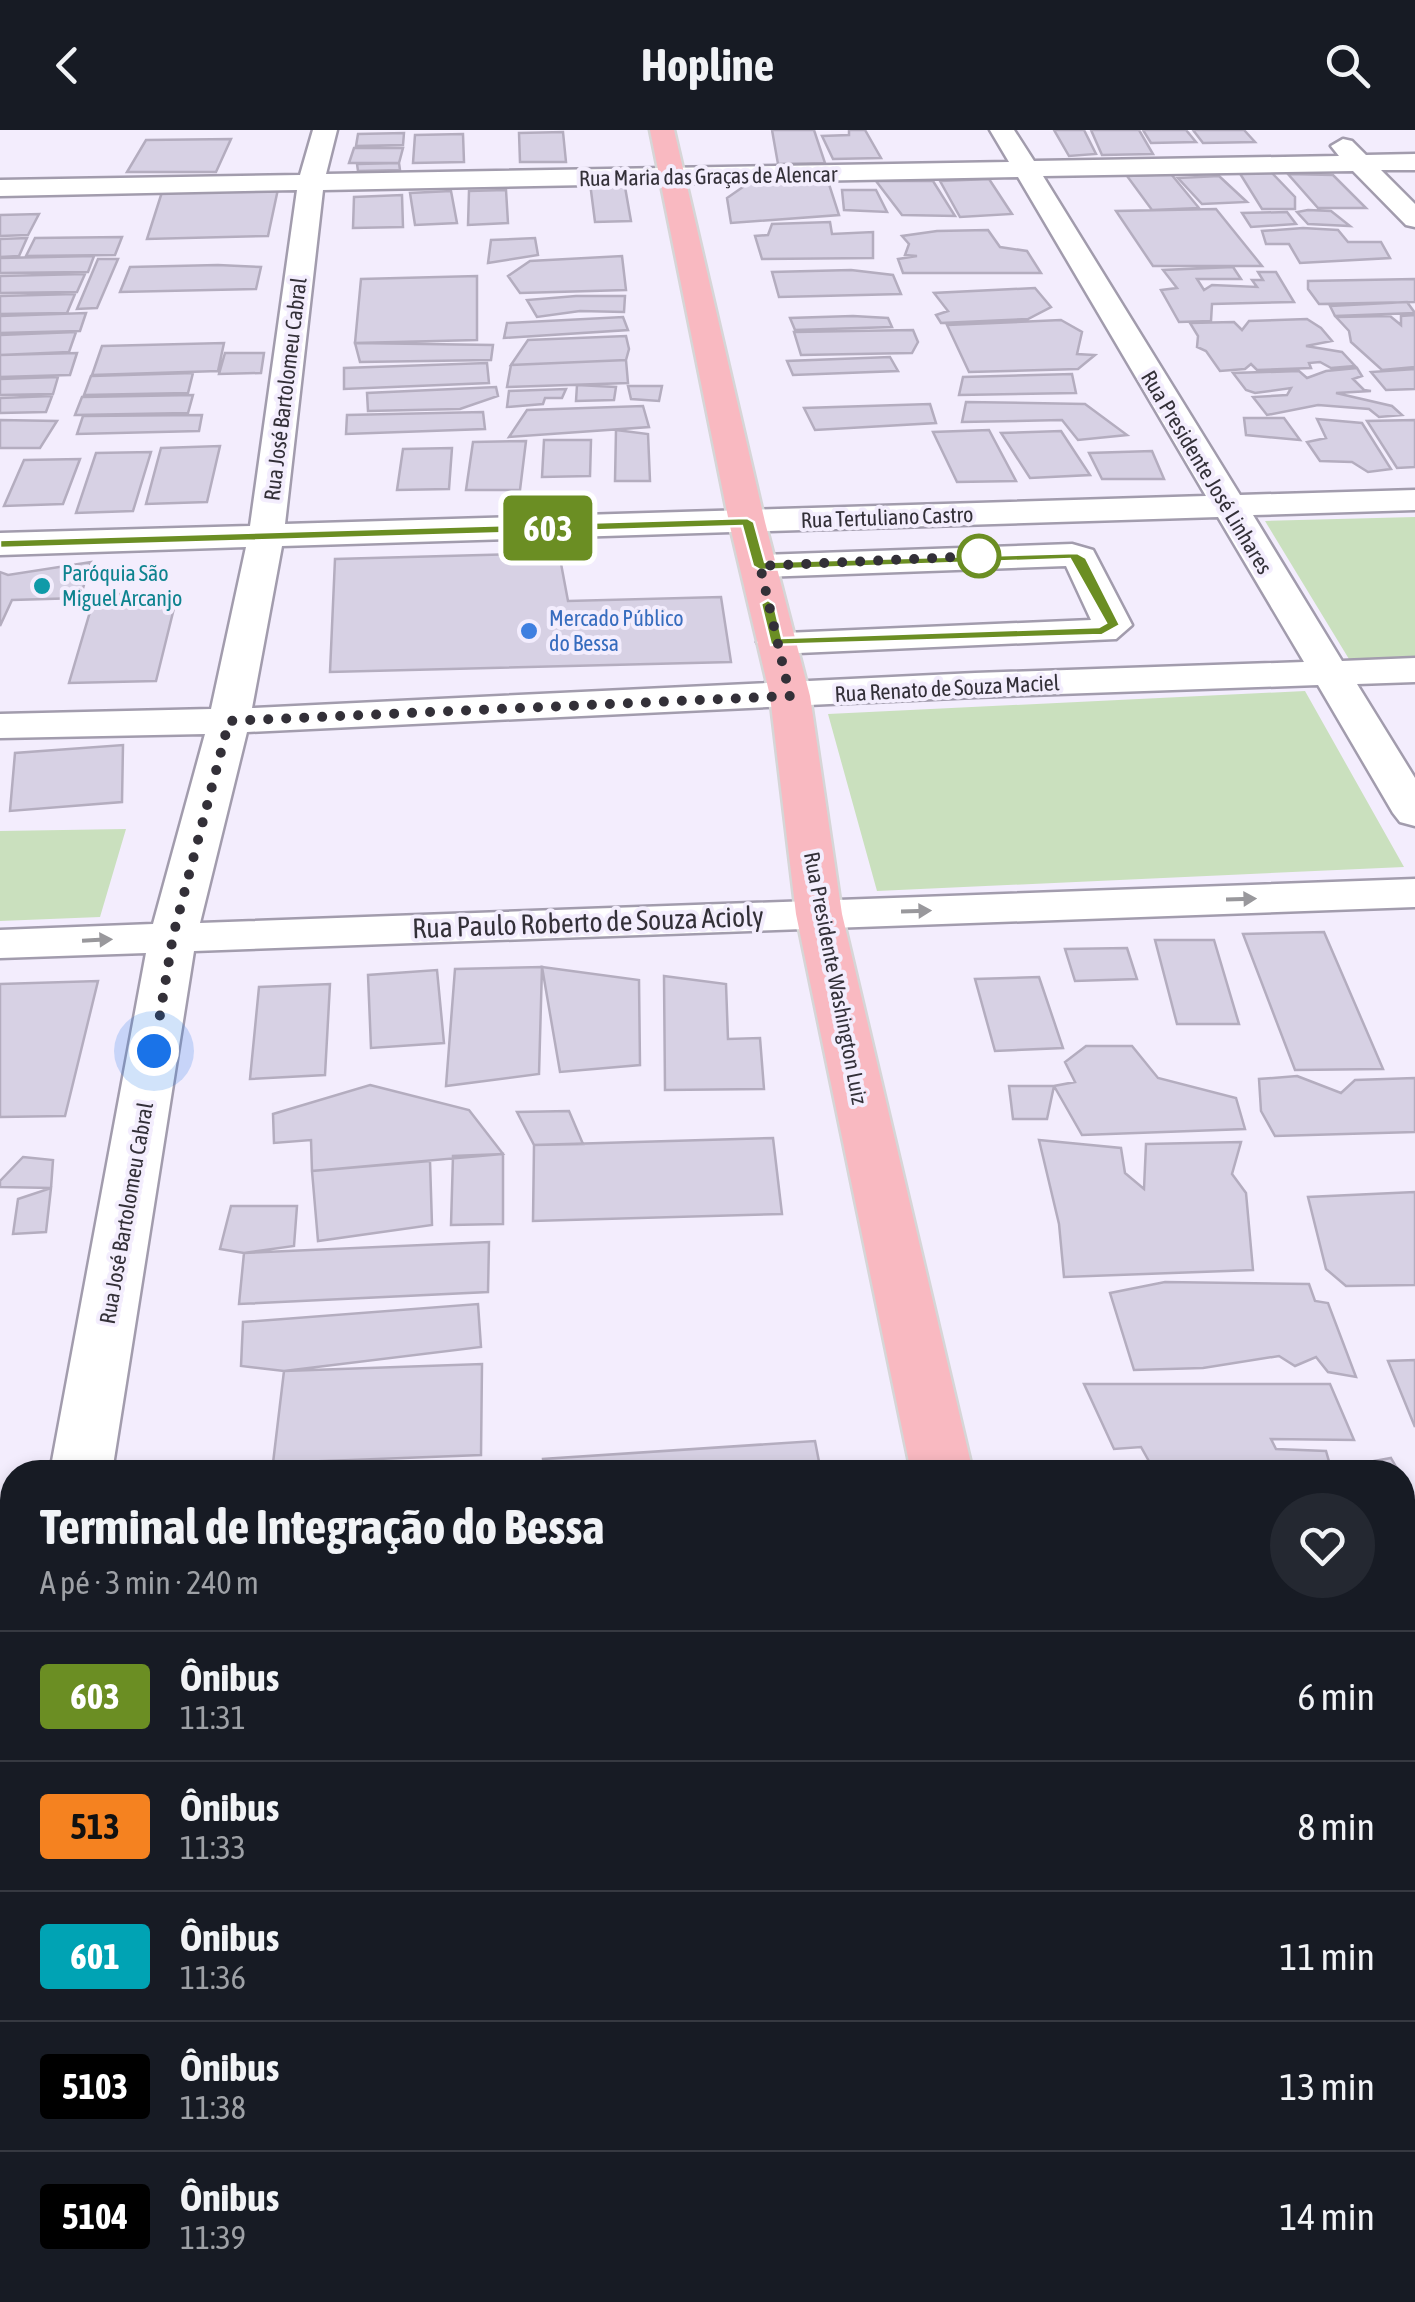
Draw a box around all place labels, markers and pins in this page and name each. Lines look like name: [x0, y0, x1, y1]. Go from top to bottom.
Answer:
unlabelled marker: [958, 535, 1000, 577]
place label: Paróquia São Miguel Arcanjo: [62, 560, 182, 611]
marker: Paróquia São Miguel Arcanjo: [31, 575, 53, 597]
place label: Mercado Público do Bessa: [549, 605, 684, 656]
marker: Mercado Público do Bessa: [518, 620, 540, 642]

